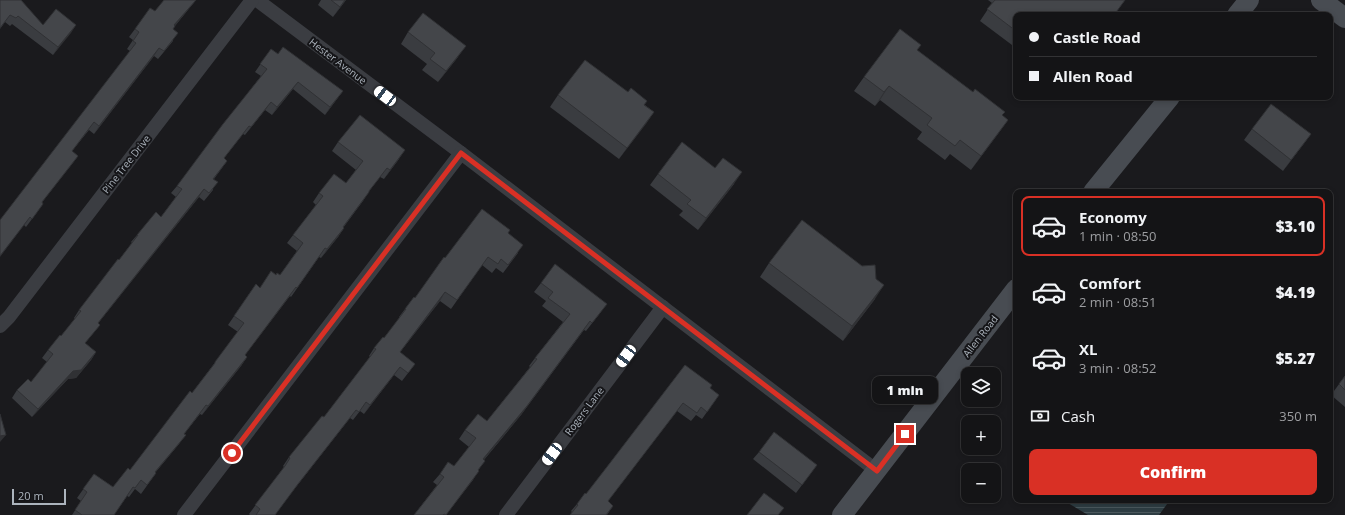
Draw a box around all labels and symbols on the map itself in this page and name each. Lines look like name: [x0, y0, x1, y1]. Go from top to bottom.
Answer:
street label: Hester Avenue: [306, 35, 370, 87]
car: [372, 84, 398, 108]
street label: Pine Tree Drive: [99, 132, 154, 196]
street label: Allen Road: [959, 312, 1001, 360]
car: [614, 343, 638, 369]
callout: 1 min: [872, 376, 938, 404]
street label: Rogers Lane: [561, 384, 607, 438]
route end: [896, 425, 914, 443]
car: [540, 441, 564, 467]
route start: [223, 444, 241, 462]
scale bar: [12, 487, 66, 506]

